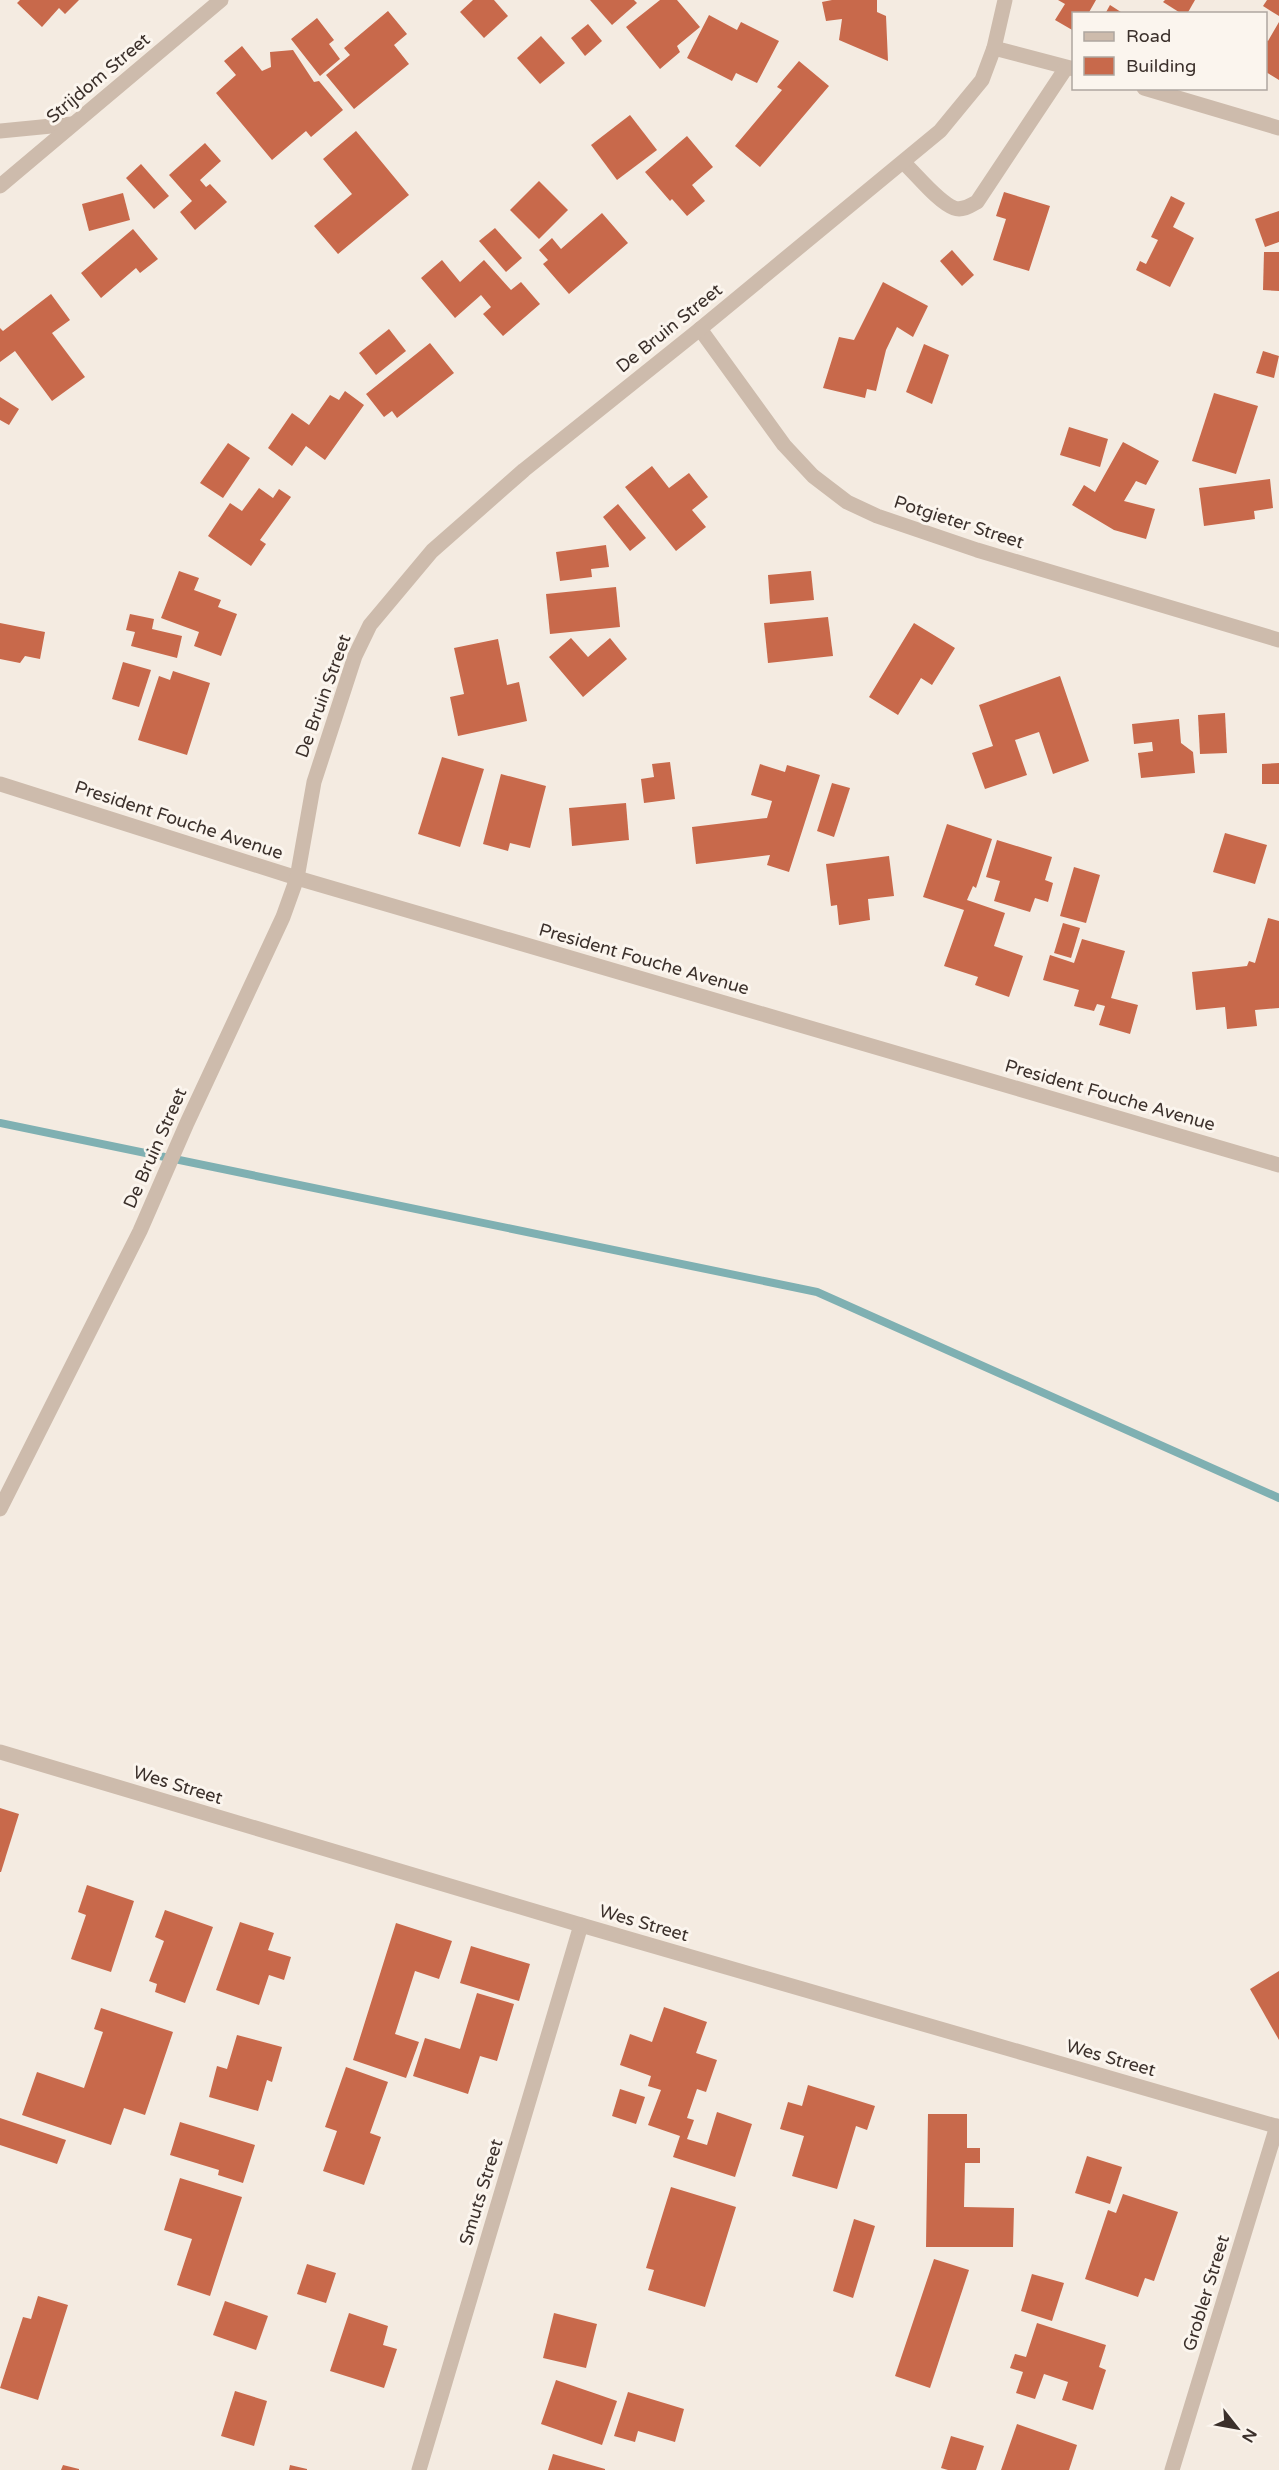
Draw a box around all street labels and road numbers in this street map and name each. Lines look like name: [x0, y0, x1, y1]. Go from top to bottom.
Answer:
street label: Strijdom Street: [42, 28, 154, 128]
street label: De Bruin Street: [612, 279, 726, 377]
street label: Potgieter Street: [891, 491, 1027, 553]
street label: De Bruin Street: [290, 631, 356, 761]
street label: President Fouche Avenue: [72, 776, 286, 864]
street label: President Fouche Avenue: [536, 918, 752, 1000]
street label: President Fouche Avenue: [1002, 1054, 1218, 1136]
street label: De Bruin Street: [119, 1084, 191, 1212]
street label: Wes Street: [131, 1761, 225, 1809]
street label: Wes Street: [597, 1900, 692, 1946]
street label: Wes Street: [1064, 2035, 1159, 2081]
street label: Smuts Street: [454, 2136, 508, 2248]
street label: Grobler Street: [1178, 2232, 1234, 2354]

